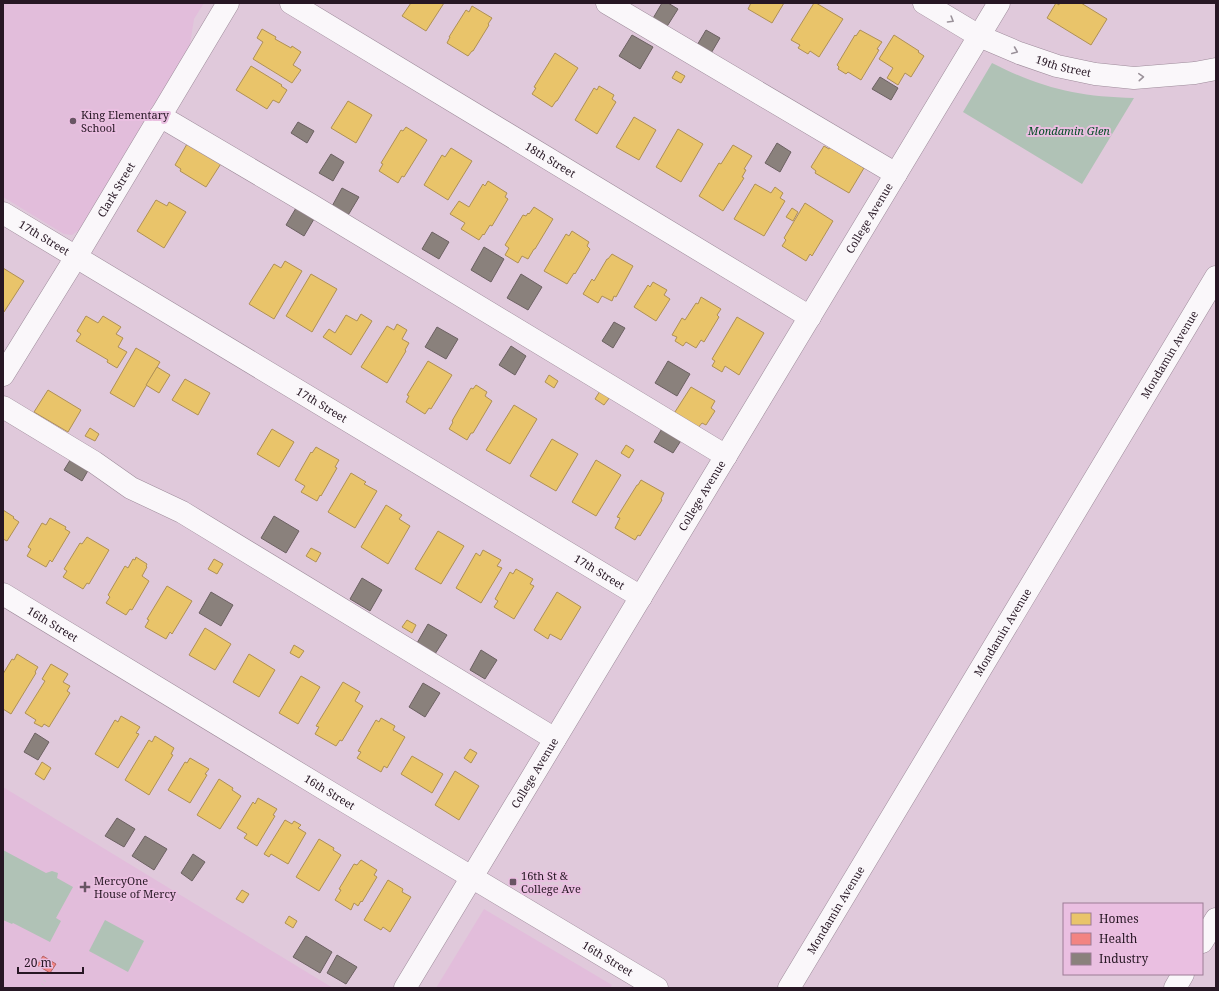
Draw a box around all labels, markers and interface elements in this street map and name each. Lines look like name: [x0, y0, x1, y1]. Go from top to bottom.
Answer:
one-way arrow: [947, 15, 954, 22]
one-way arrow: [1011, 47, 1018, 55]
street label: 19th Street: [1034, 51, 1093, 80]
one-way arrow: [1138, 73, 1144, 82]
place label: King Elementary School: [81, 107, 170, 135]
marker: King Elementary School: [68, 116, 78, 126]
park label: Mondamin Glen: [1027, 123, 1110, 138]
street label: 18th Street: [522, 138, 579, 181]
street label: Clark Street: [93, 159, 138, 220]
street label: College Avenue: [842, 180, 896, 256]
street label: 17th Street: [16, 216, 73, 258]
street label: Mondamin Avenue: [1137, 307, 1201, 401]
street label: 17th Street: [294, 383, 350, 426]
street label: College Avenue: [674, 457, 729, 533]
street label: 17th Street: [571, 550, 628, 593]
street label: Mondamin Avenue: [970, 585, 1034, 679]
street label: 16th Street: [25, 603, 81, 645]
street label: College Avenue: [507, 735, 561, 811]
street label: 16th Street: [302, 771, 358, 813]
street label: Mondamin Avenue: [803, 863, 868, 956]
place label: 16th St & College Ave: [521, 868, 581, 896]
place label: MercyOne House of Mercy: [94, 873, 177, 901]
marker: 16th St & College Ave: [508, 877, 518, 887]
marker: MercyOne House of Mercy: [79, 881, 91, 893]
legend: [1063, 903, 1203, 975]
text: Homes: [1099, 910, 1139, 927]
text: Health: [1099, 930, 1138, 947]
street label: 16th Street: [580, 937, 636, 979]
scale bar: [18, 949, 83, 975]
text: Industry: [1099, 950, 1148, 967]
text: 20 m: [24, 954, 52, 971]

